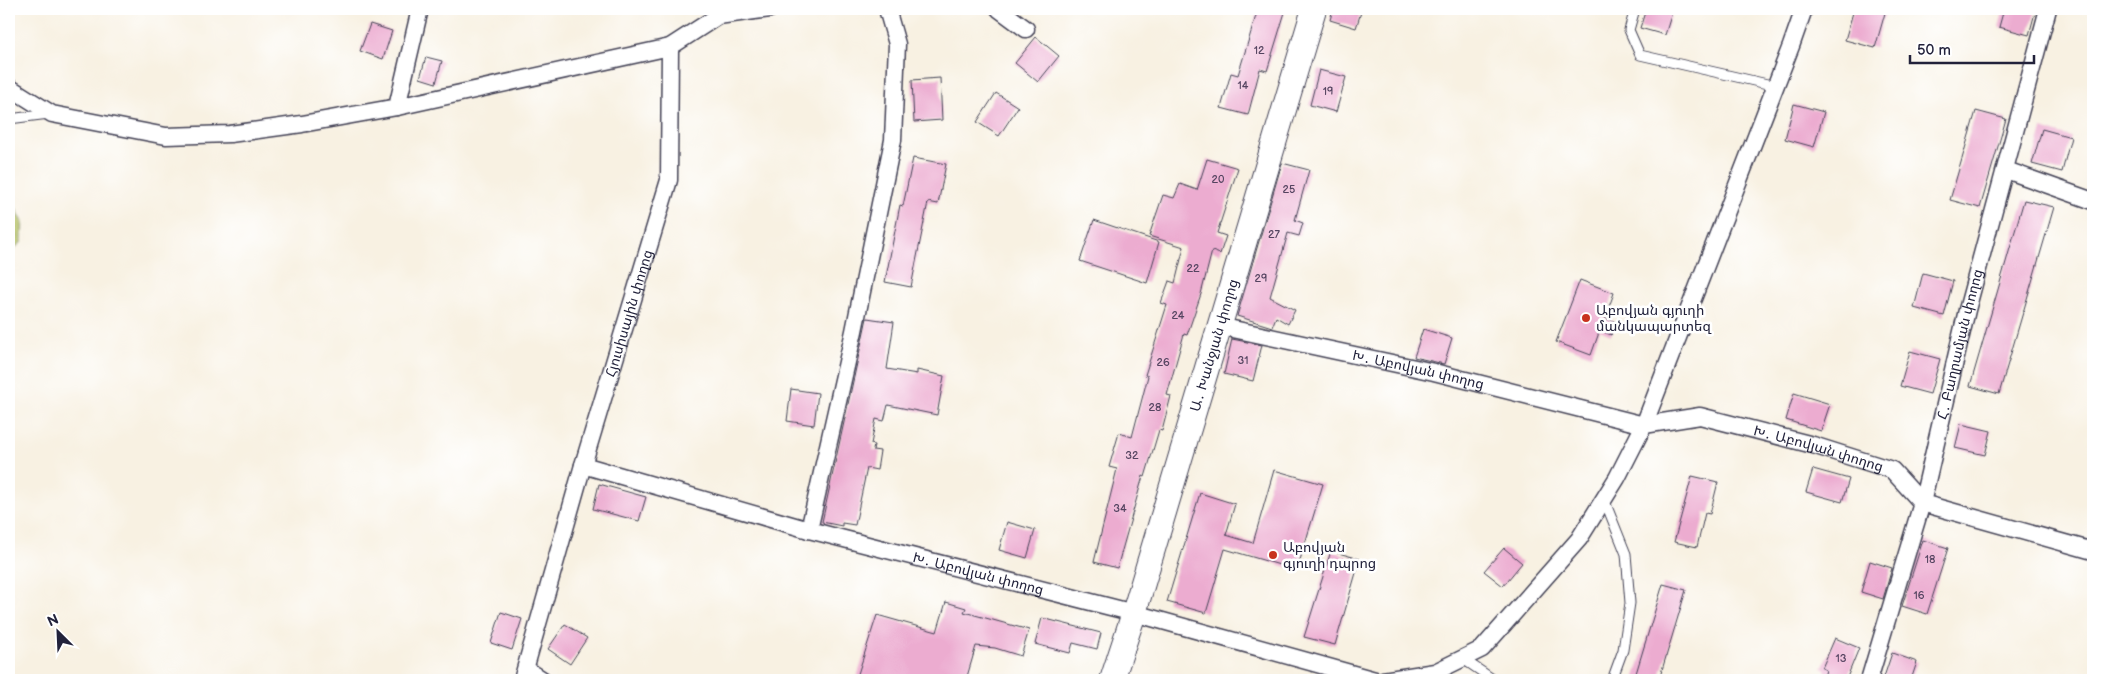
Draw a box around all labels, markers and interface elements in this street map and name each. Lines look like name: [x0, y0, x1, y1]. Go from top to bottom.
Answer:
scale bar: [1910, 32, 2033, 64]
text: 50 m: [1917, 41, 1951, 60]
house number: 12: [1254, 44, 1265, 57]
house number: 14: [1238, 79, 1249, 92]
house number: 19: [1323, 85, 1333, 98]
house number: 20: [1212, 173, 1225, 186]
house number: 25: [1283, 183, 1295, 196]
house number: 27: [1268, 228, 1281, 241]
street label: Հյուսիսային փողոց: [602, 248, 657, 379]
house number: 22: [1187, 262, 1200, 275]
street label: Հ․ Բաղրամյան փողոց: [1934, 267, 1987, 421]
house number: 29: [1255, 272, 1267, 285]
street label: Ա․ Խանջյան փողոց: [1187, 277, 1242, 414]
place label: Աբովյան գյուղի մանկապարտեզ: [1596, 302, 1711, 335]
house number: 24: [1171, 309, 1185, 322]
marker: Աբովյան գյուղի մանկապարտեզ: [1580, 312, 1592, 324]
street label: Խ․ Աբովյան փողոց: [1351, 347, 1486, 393]
house number: 31: [1237, 354, 1249, 367]
house number: 26: [1156, 356, 1170, 369]
house number: 28: [1149, 401, 1161, 414]
street label: Խ․ Աբովյան փողոց: [1752, 422, 1885, 476]
house number: 32: [1125, 449, 1139, 462]
house number: 34: [1113, 502, 1127, 515]
place label: Աբովյան գյուղի դպրոց: [1283, 539, 1376, 572]
street label: Խ․ Աբովյան փողոց: [911, 549, 1045, 599]
marker: Աբովյան գյուղի դպրոց: [1267, 549, 1279, 561]
house number: 18: [1925, 553, 1935, 566]
house number: 16: [1914, 589, 1925, 602]
north arrow: [32, 606, 82, 656]
text: N: [45, 611, 61, 630]
house number: 13: [1835, 652, 1847, 665]

